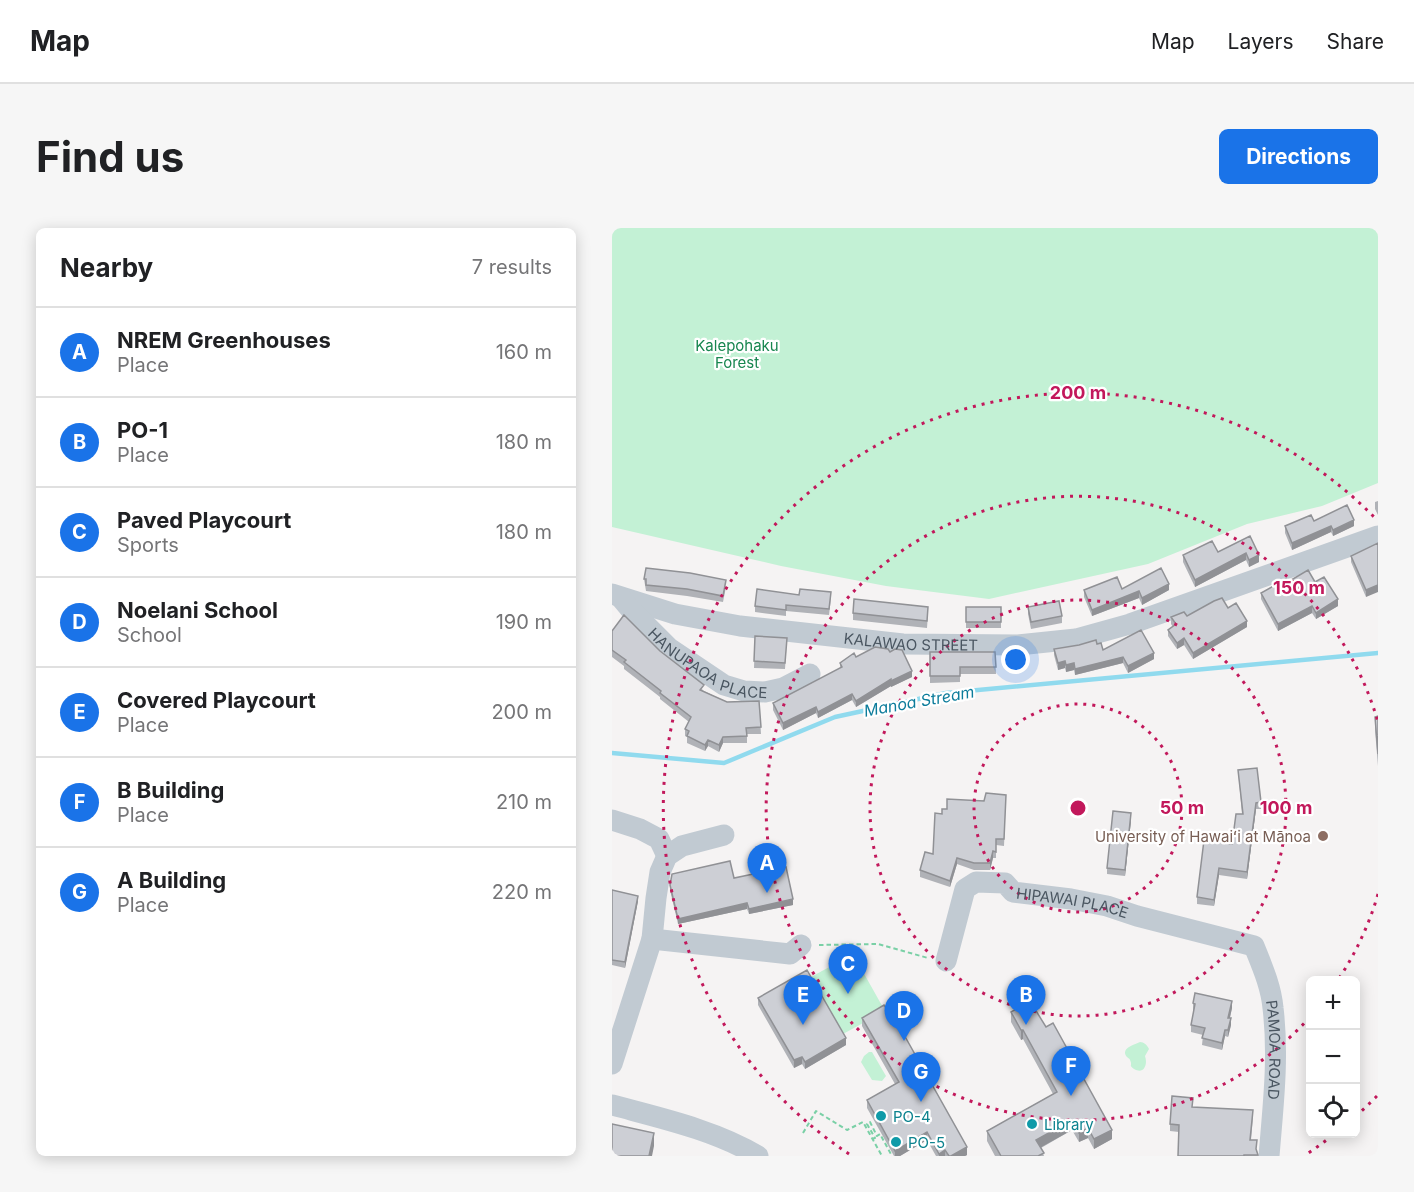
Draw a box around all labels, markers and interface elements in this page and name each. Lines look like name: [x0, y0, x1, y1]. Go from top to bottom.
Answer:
text: Map: [30, 24, 90, 58]
text: Map: [1151, 29, 1195, 54]
text: Layers: [1228, 29, 1294, 54]
text: Share: [1327, 29, 1384, 54]
button: Directions: [1219, 129, 1378, 184]
text: Find us: [36, 131, 184, 182]
text: Nearby: [60, 252, 153, 283]
text: 7 results: [472, 255, 552, 279]
text: NREM Greenhouses: [117, 327, 331, 353]
park label: Kalepohaku Forest: [695, 336, 779, 372]
text: A: [72, 340, 87, 364]
text: 160 m: [496, 340, 552, 364]
text: Place: [117, 353, 169, 377]
text: 200 m: [1050, 382, 1106, 403]
text: PO-1: [117, 417, 168, 443]
text: B: [73, 430, 86, 454]
text: 180 m: [496, 430, 552, 454]
text: Place: [117, 443, 169, 467]
text: Paved Playcourt: [117, 507, 291, 533]
text: C: [72, 520, 87, 544]
text: 180 m: [496, 520, 552, 544]
text: Sports: [117, 533, 179, 557]
text: 150 m: [1273, 577, 1325, 598]
text: Noelani School: [117, 597, 278, 623]
text: D: [72, 610, 87, 634]
text: 190 m: [496, 610, 552, 634]
text: School: [117, 623, 182, 647]
street label: HANUPAOA PLACE: [644, 623, 768, 702]
street label: KALAWAO STREET: [843, 628, 978, 654]
your location: [1001, 645, 1030, 674]
water label: Manoa Stream: [862, 681, 976, 721]
text: Covered Playcourt: [117, 687, 316, 713]
text: E: [73, 700, 86, 724]
text: 200 m: [491, 700, 552, 724]
text: Place: [117, 713, 169, 737]
text: B Building: [117, 777, 224, 803]
text: F: [74, 790, 85, 814]
text: 210 m: [496, 790, 552, 814]
text: 50 m: [1160, 797, 1204, 818]
text: 100 m: [1260, 797, 1312, 818]
centre of rings: [1068, 798, 1088, 818]
text: Place: [117, 803, 169, 827]
place label: University of Hawaiʻi at Mānoa: [1095, 827, 1311, 846]
marker: University of Hawaiʻi at Mānoa: [1316, 829, 1330, 843]
pin: A: [748, 844, 786, 893]
text: A Building: [117, 867, 226, 893]
text: G: [72, 880, 87, 904]
text: 220 m: [492, 880, 552, 904]
street label: HIPAWAI PLACE: [1015, 883, 1131, 922]
text: Place: [117, 893, 169, 917]
pin: C: [828, 944, 868, 994]
pin: E: [784, 976, 822, 1025]
pin: B: [1006, 976, 1046, 1025]
map controls: [1306, 976, 1360, 1138]
button: +: [1306, 976, 1360, 1030]
pin: D: [884, 992, 924, 1041]
street label: PAMOA ROAD: [1263, 999, 1285, 1100]
button: −: [1306, 1030, 1360, 1084]
pin: F: [1052, 1046, 1090, 1096]
pin: G: [902, 1052, 940, 1102]
button: locate: [1306, 1084, 1360, 1138]
place label: PO-4: [893, 1107, 931, 1126]
marker: PO-4: [874, 1109, 888, 1123]
place label: Library: [1044, 1115, 1094, 1134]
marker: Library: [1025, 1117, 1039, 1131]
place label: PO-5: [908, 1133, 945, 1152]
marker: PO-5: [889, 1135, 903, 1149]

